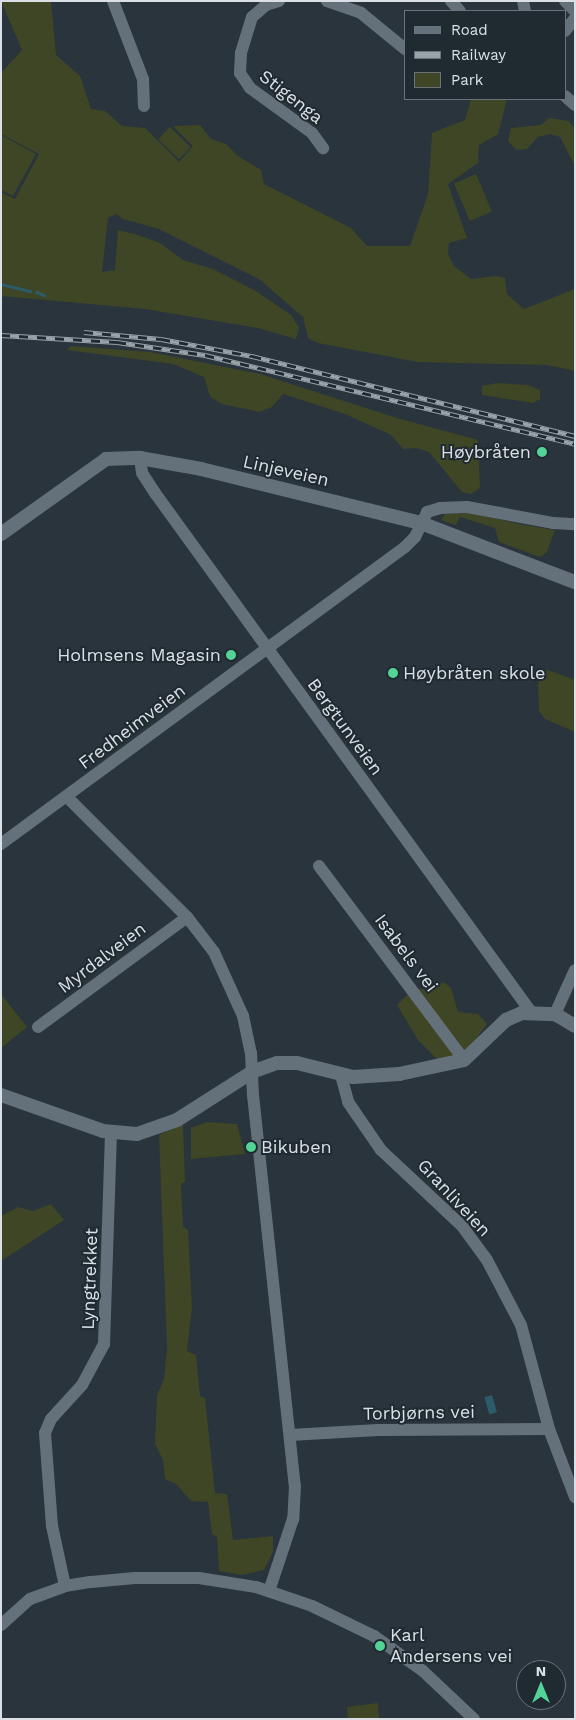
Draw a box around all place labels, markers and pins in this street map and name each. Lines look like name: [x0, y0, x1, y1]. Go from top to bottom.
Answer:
place label: Høybråten: [441, 441, 531, 463]
marker: Høybråten: [535, 445, 549, 459]
place label: Holmsens Magasin: [57, 644, 221, 666]
marker: Holmsens Magasin: [225, 649, 237, 661]
place label: Høybråten skole: [403, 662, 545, 684]
marker: Høybråten skole: [387, 667, 399, 679]
place label: Bikuben: [261, 1136, 332, 1158]
marker: Bikuben: [245, 1141, 257, 1153]
place label: Karl Andersens vei: [390, 1625, 513, 1668]
marker: Karl Andersens vei: [374, 1640, 386, 1652]

